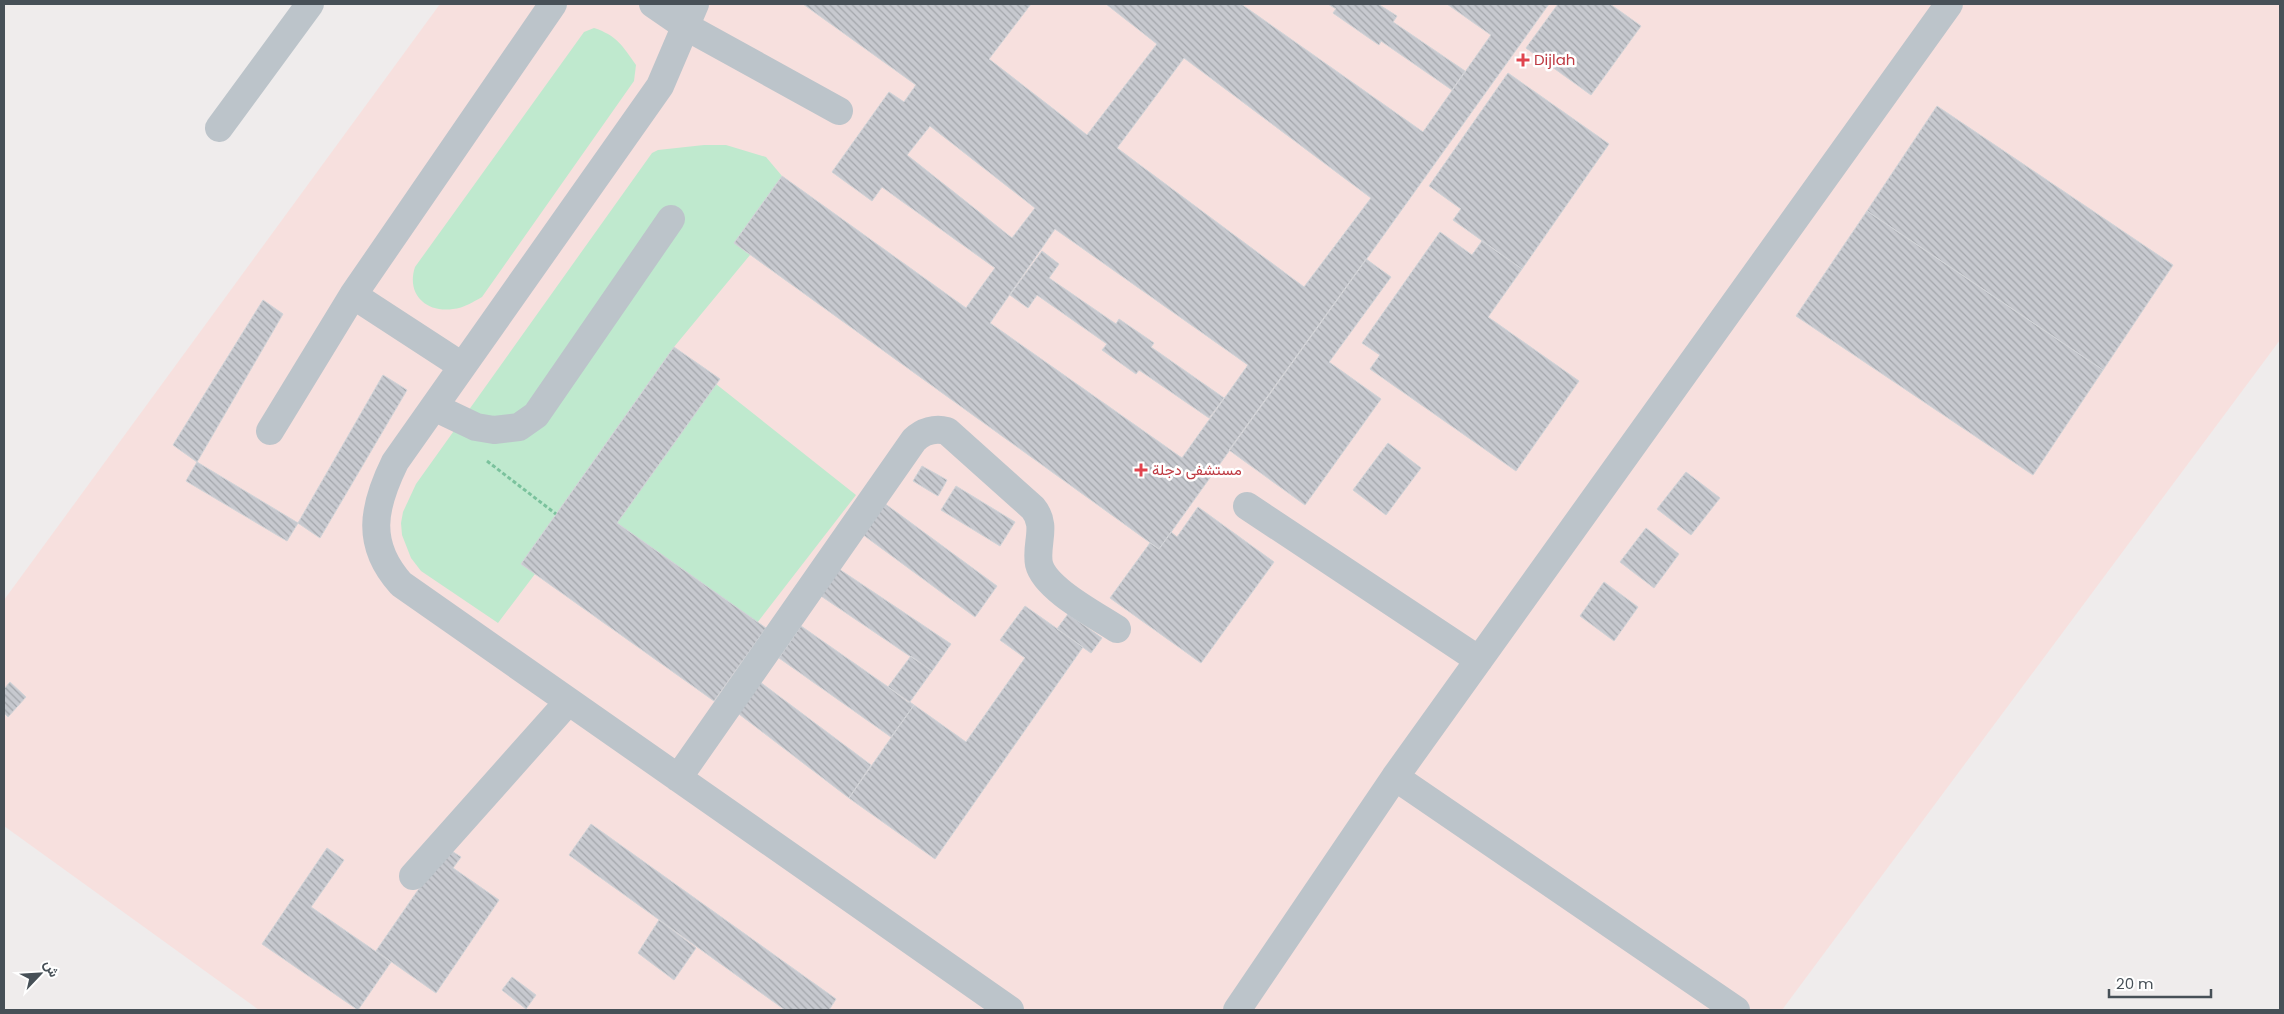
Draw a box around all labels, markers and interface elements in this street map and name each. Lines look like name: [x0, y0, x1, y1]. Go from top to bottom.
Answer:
place label: Dijlah: [1534, 49, 1575, 70]
marker: Dijlah: [1516, 53, 1530, 67]
place label: مستشفى دجلة: [1152, 459, 1242, 480]
marker: مستشفى دجلة: [1134, 463, 1148, 477]
north arrow: [15, 949, 65, 999]
text: ش: [39, 957, 64, 981]
scale bar: [2109, 966, 2212, 998]
text: 20 m: [2116, 973, 2154, 994]

